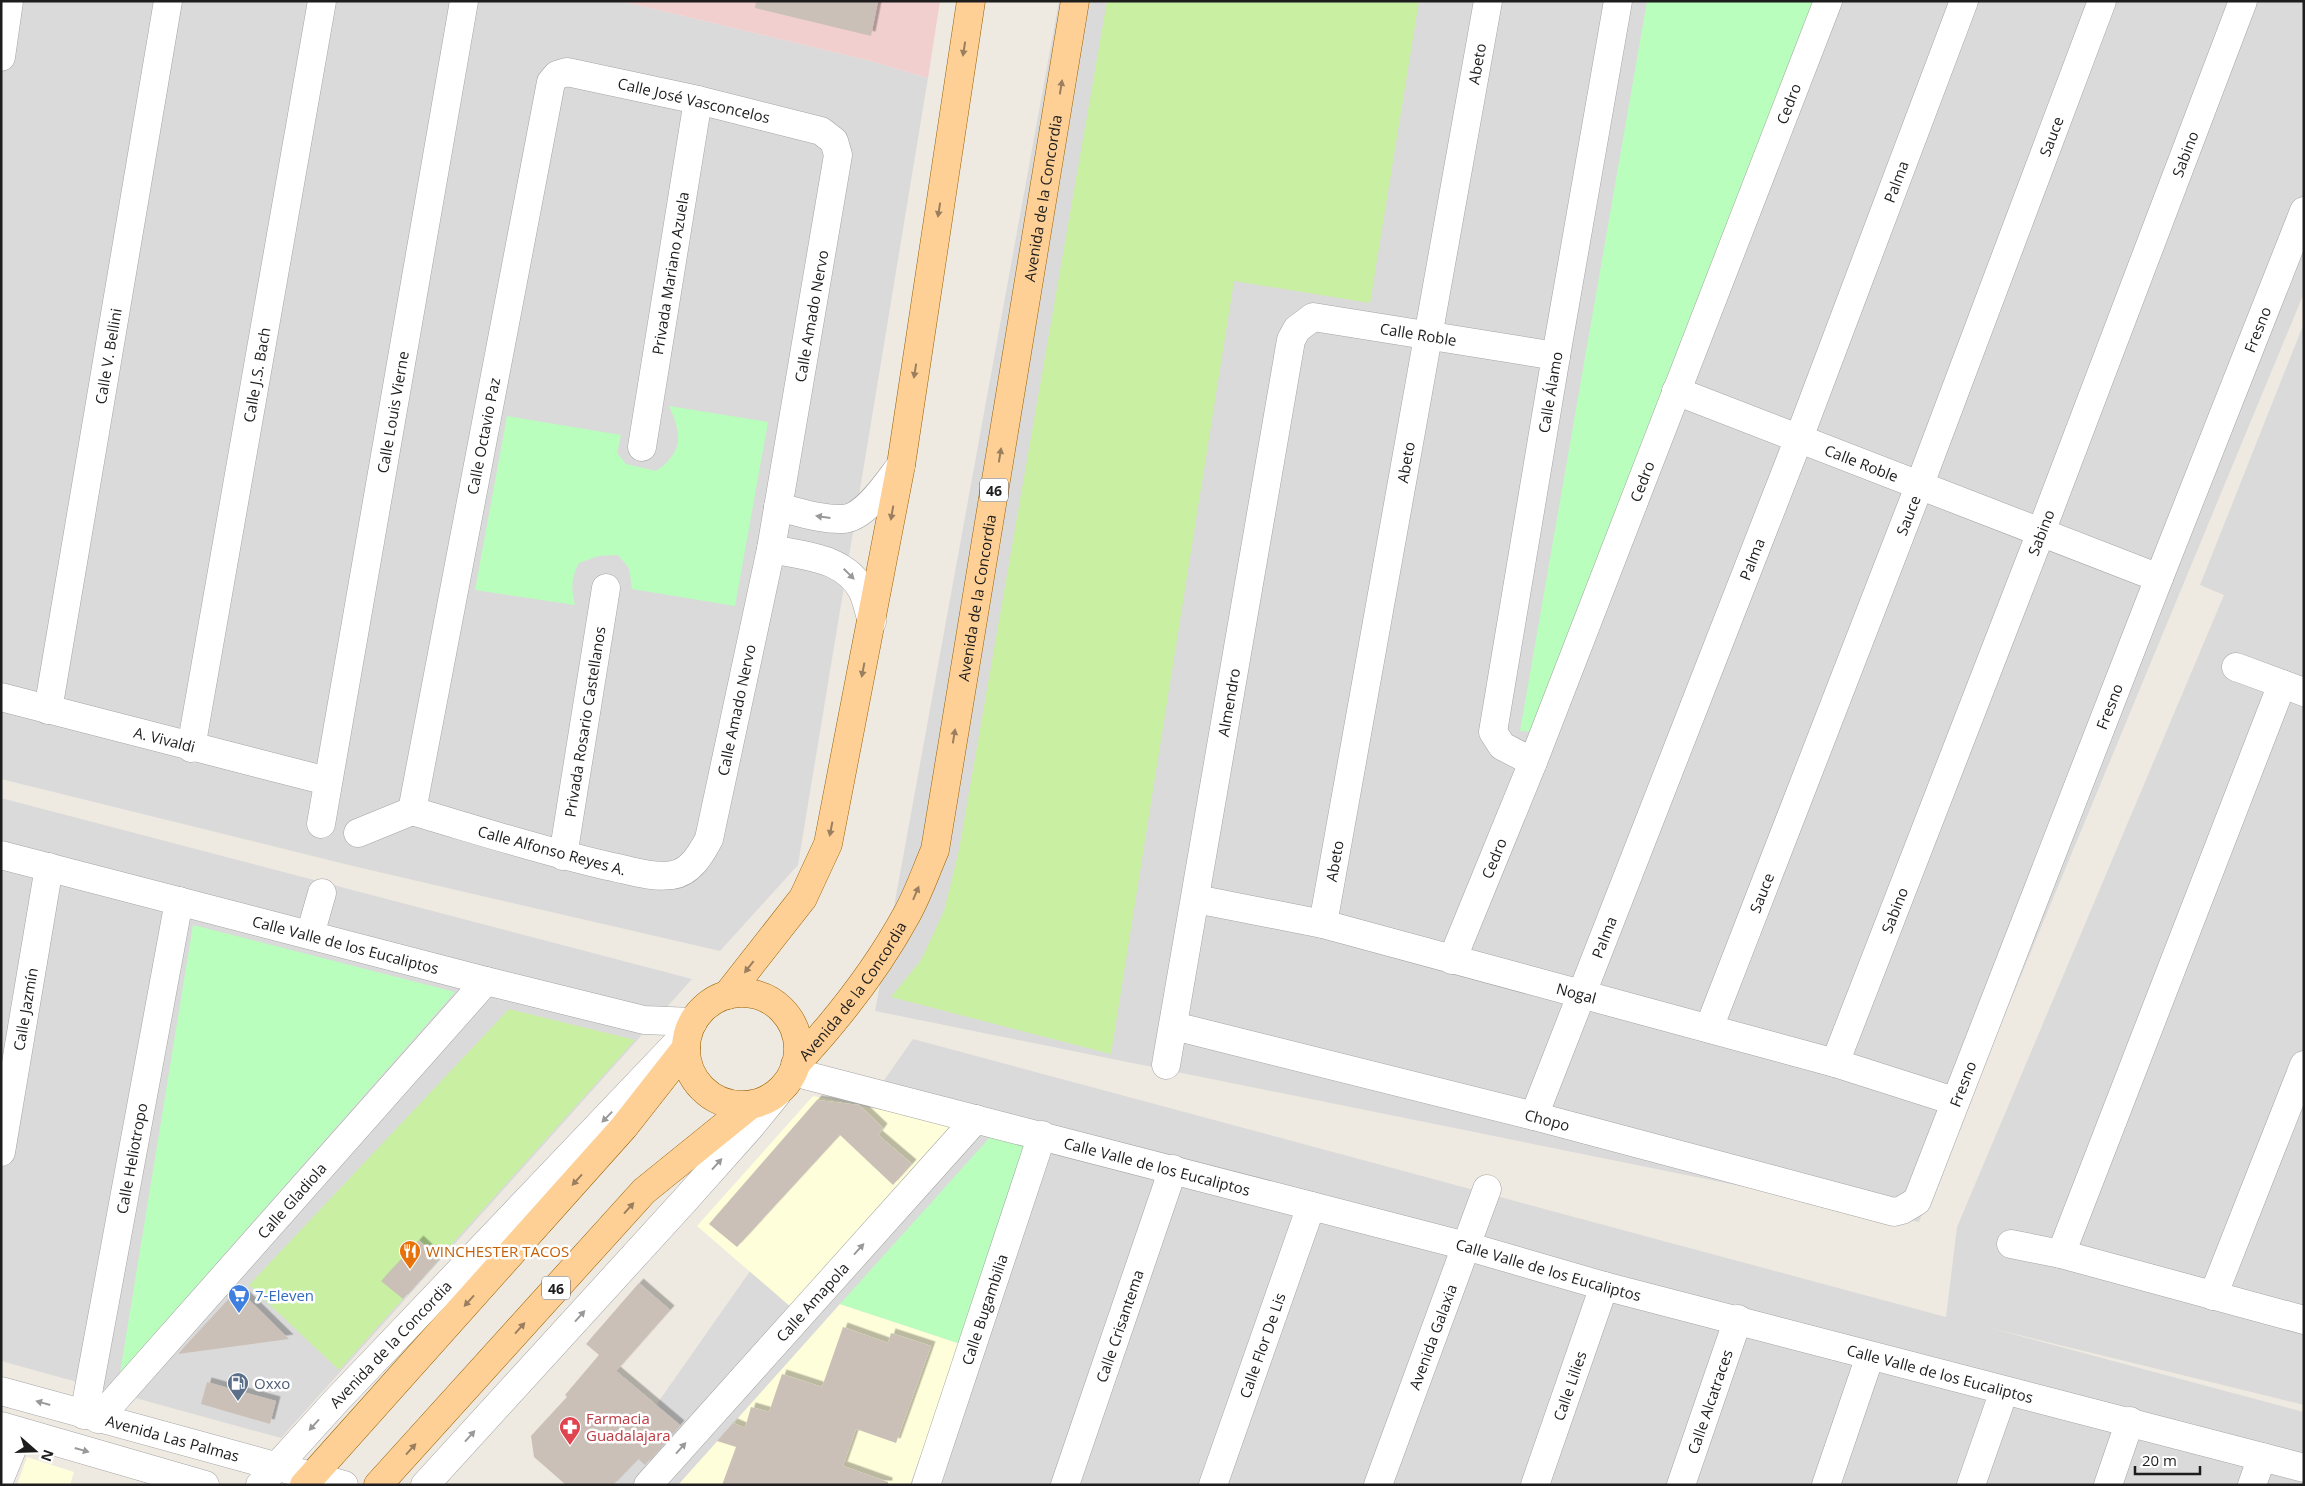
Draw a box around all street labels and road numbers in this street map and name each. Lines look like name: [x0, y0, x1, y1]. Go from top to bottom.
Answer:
street label: Abeto: [1463, 41, 1490, 86]
street label: Calle José Vasconcelos: [616, 73, 772, 127]
street label: Cedro: [1771, 80, 1805, 127]
street label: Avenida de la Concordia: [1019, 113, 1066, 283]
street label: Sauce: [2034, 113, 2068, 159]
street label: Sabino: [2167, 128, 2203, 180]
street label: Palma: [1879, 158, 1913, 205]
street label: Privada Mariano Azuela: [647, 190, 693, 356]
street label: Calle Amado Nervo: [790, 248, 832, 384]
street label: Fresno: [2239, 304, 2275, 355]
street label: Calle V. Bellini: [90, 307, 126, 406]
street label: Calle Roble: [1379, 318, 1458, 350]
street label: Calle J.S. Bach: [238, 326, 275, 424]
street label: Calle Louis Vierne: [372, 350, 413, 475]
street label: Calle Álamo: [1533, 350, 1567, 434]
street label: Calle Octavio Paz: [462, 376, 504, 496]
street label: Abeto: [1392, 440, 1419, 485]
street label: Calle Roble: [1822, 440, 1901, 486]
street label: Cedro: [1625, 458, 1659, 505]
road number: 46: [980, 478, 1008, 502]
street label: Sauce: [1891, 492, 1925, 538]
street label: Sabino: [2023, 507, 2059, 558]
street label: Avenida de la Concordia: [953, 513, 1000, 683]
street label: Palma: [1734, 535, 1769, 583]
street label: Privada Rosario Castellanos: [559, 625, 610, 819]
street label: Calle Amado Nervo: [712, 642, 760, 778]
street label: Almendro: [1213, 667, 1244, 738]
street label: Fresno: [2091, 681, 2127, 732]
street label: A. Vivaldi: [132, 722, 198, 757]
street label: Calle Alfonso Reyes A.: [476, 821, 628, 879]
street label: Cedro: [1476, 835, 1511, 882]
street label: Abeto: [1321, 839, 1348, 883]
street label: Sauce: [1745, 870, 1778, 916]
street label: Sabino: [1876, 884, 1912, 936]
street label: Calle Valle de los Eucaliptos: [250, 911, 441, 978]
street label: Palma: [1587, 913, 1621, 961]
street label: Avenida de la Concordia: [794, 918, 911, 1065]
street label: Calle Jazmín: [8, 966, 42, 1052]
street label: Nogal: [1554, 978, 1599, 1008]
street label: Fresno: [1945, 1058, 1980, 1110]
street label: Calle Heliotropo: [111, 1101, 152, 1216]
street label: Chopo: [1523, 1104, 1572, 1135]
street label: Calle Valle de los Eucaliptos: [1062, 1132, 1252, 1200]
street label: Calle Gladiola: [253, 1158, 331, 1243]
street label: Calle Valle de los Eucaliptos: [1454, 1234, 1643, 1305]
street label: Calle Bugambilia: [956, 1251, 1012, 1368]
street label: Calle Amapola: [771, 1258, 853, 1346]
street label: Calle Crisantema: [1091, 1267, 1148, 1385]
street label: Avenida de la Concordia: [325, 1276, 456, 1412]
road number: 46: [542, 1276, 570, 1300]
street label: Avenida Galaxia: [1404, 1281, 1461, 1392]
street label: Calle Flor De Lis: [1234, 1290, 1290, 1401]
street label: Calle Valle de los Eucaliptos: [1845, 1340, 2035, 1407]
street label: Calle Alcatraces: [1682, 1347, 1737, 1457]
street label: Calle Lilies: [1548, 1348, 1591, 1423]
street label: Avenida Las Palmas: [104, 1410, 242, 1466]

